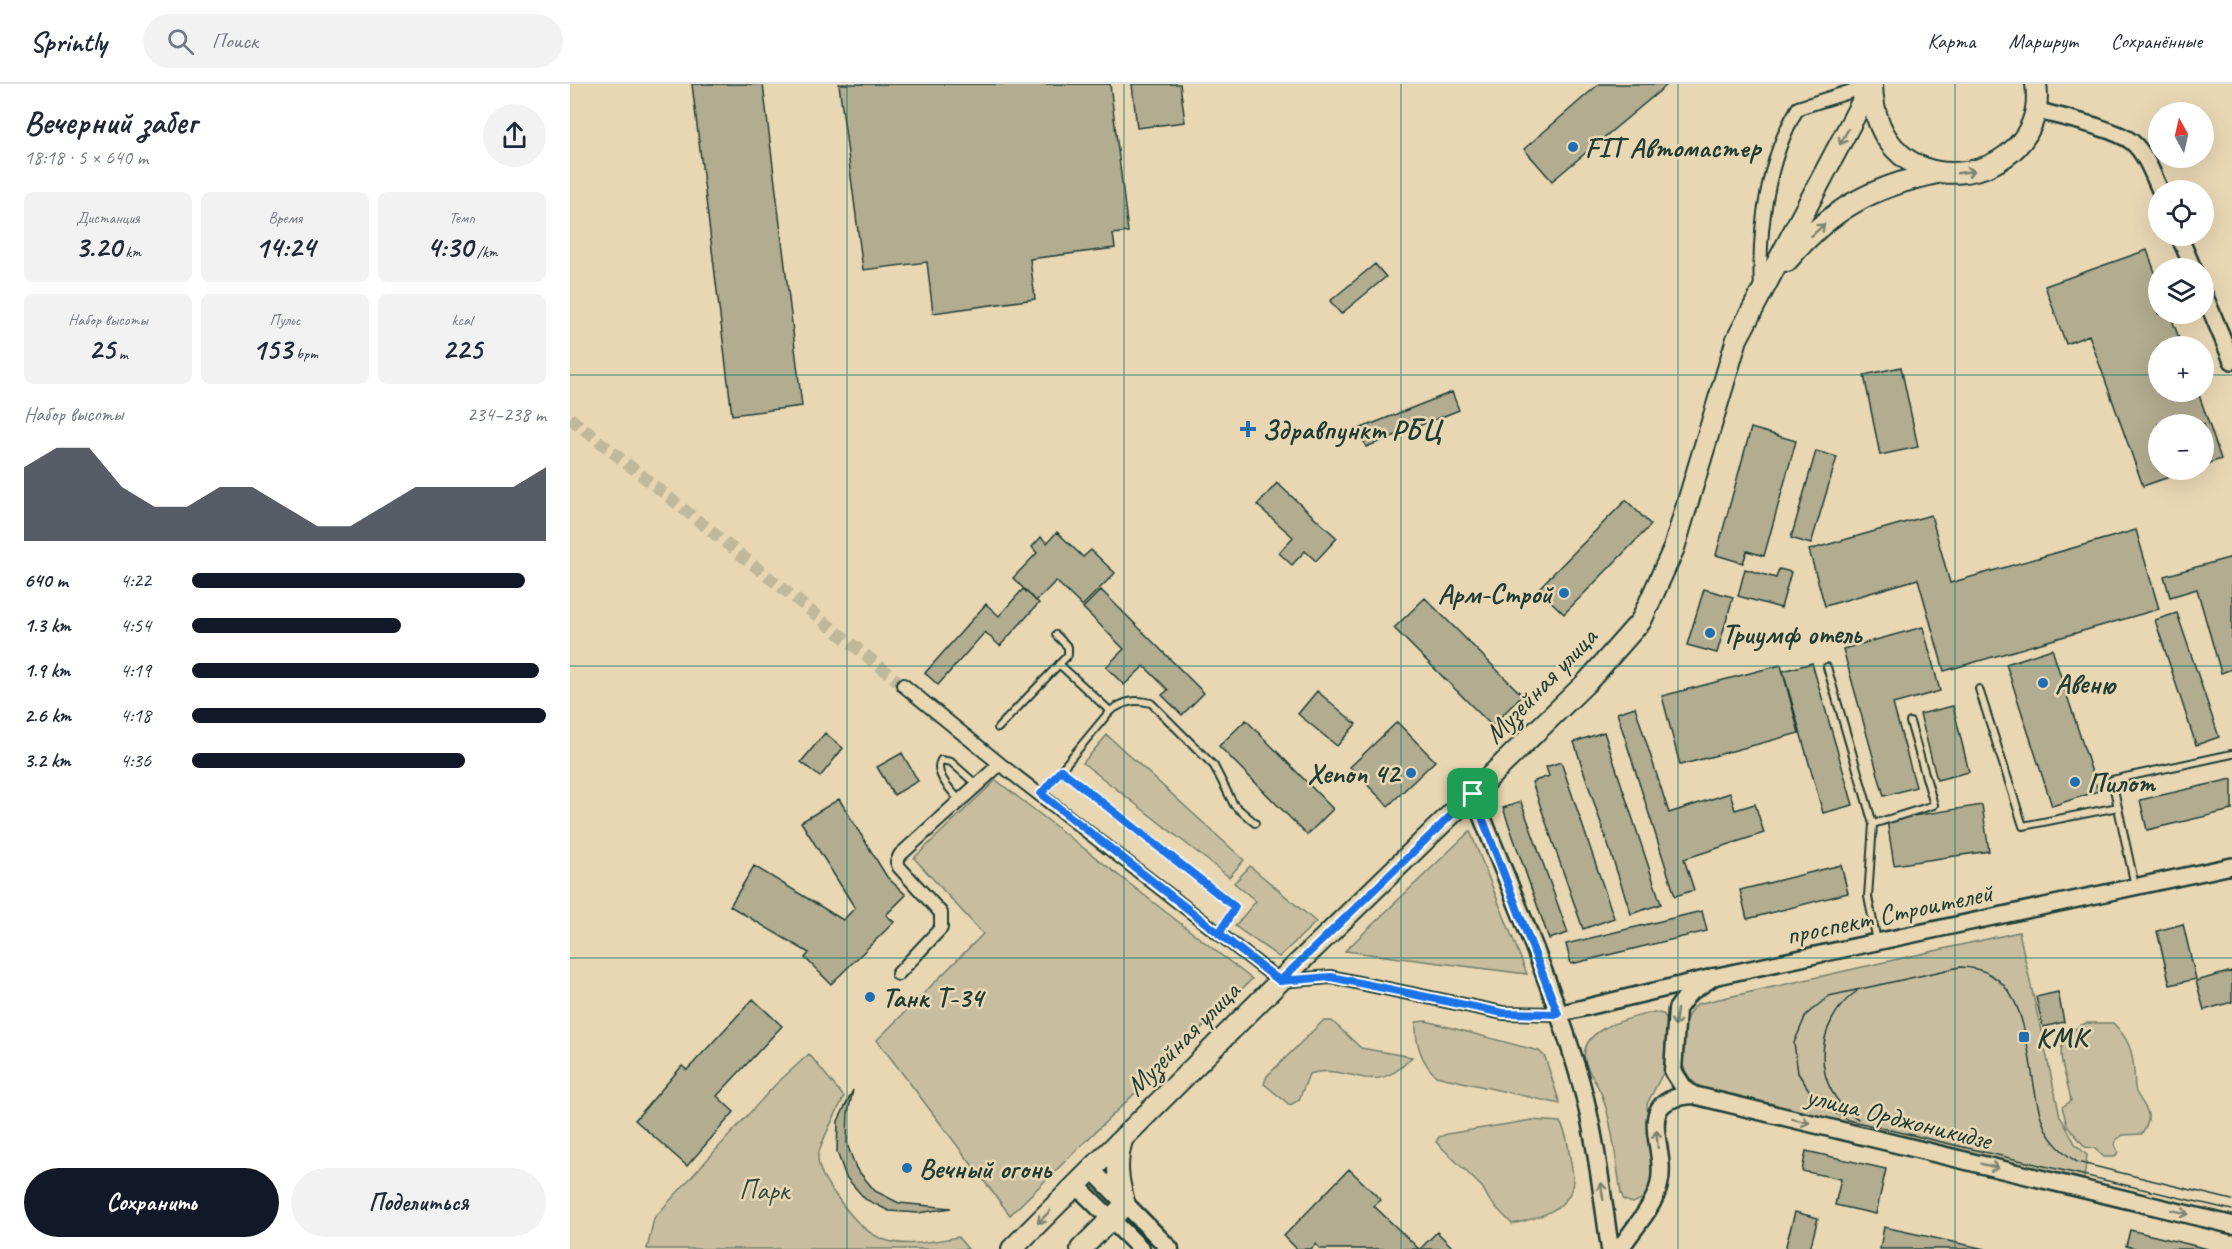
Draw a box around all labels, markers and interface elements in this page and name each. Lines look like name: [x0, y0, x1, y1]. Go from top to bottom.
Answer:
search box: [143, 14, 563, 68]
text: Sprintly: [30, 24, 107, 59]
icon: search: [164, 25, 197, 58]
text: Поиск: [212, 27, 258, 55]
text: Карта: [1927, 28, 1976, 54]
text: Маршрут: [2009, 28, 2078, 54]
text: Сохранённые: [2111, 28, 2202, 54]
text: Вечерний забег: [24, 101, 197, 143]
north arrow: [2148, 102, 2214, 168]
map controls: [2148, 102, 2214, 480]
button: share: [483, 104, 546, 167]
one-way arrow: [1838, 127, 1849, 145]
place label: FIT Автомастер: [1585, 130, 1763, 165]
marker: FIT Автомастер: [1566, 140, 1580, 154]
text: 18:18 · 5 × 640 m: [24, 145, 148, 170]
one-way arrow: [1955, 167, 1975, 178]
button: locate: [2148, 180, 2214, 246]
text: Дистанция: [76, 208, 140, 228]
text: Время: [268, 208, 302, 228]
text: Темп: [449, 208, 475, 228]
one-way arrow: [1810, 223, 1825, 237]
text: 3.20: [75, 228, 121, 266]
text: 14:24: [255, 228, 315, 266]
text: 4:30: [426, 228, 473, 266]
text: km: [121, 242, 141, 262]
text: /km: [473, 242, 498, 262]
button: layers: [2148, 258, 2214, 324]
text: Набор высоты: [68, 310, 148, 330]
text: Пульс: [270, 310, 300, 330]
text: kcal: [451, 310, 473, 330]
text: 25: [88, 330, 115, 368]
text: 153: [252, 330, 292, 368]
text: 225: [442, 330, 482, 368]
button: +: [2148, 336, 2214, 402]
text: m: [115, 344, 128, 364]
text: bpm: [292, 344, 318, 364]
text: Набор высоты: [24, 402, 123, 427]
text: 234–238 m: [467, 402, 546, 427]
place label: Здравпункт РБЦ: [1262, 412, 1444, 448]
button: −: [2148, 414, 2214, 480]
marker: Здравпункт РБЦ: [1239, 420, 1257, 438]
text: 640 m: [24, 568, 68, 593]
text: 4:22: [120, 568, 151, 593]
place label: Арм-Строй: [1438, 576, 1554, 611]
marker: Арм-Строй: [1557, 586, 1571, 600]
text: 1.3 km: [24, 613, 71, 638]
text: 4:54: [120, 613, 151, 638]
place label: Триумф отель: [1722, 616, 1864, 652]
street label: Музейная улица: [1476, 619, 1606, 751]
marker: Триумф отель: [1703, 626, 1717, 640]
text: 1.9 km: [24, 658, 70, 683]
text: 4:19: [120, 658, 151, 683]
place label: Авеню: [2055, 666, 2117, 701]
marker: Авеню: [2036, 676, 2050, 690]
text: 2.6 km: [24, 703, 71, 728]
text: 4:18: [120, 703, 151, 728]
text: 3.2 km: [24, 748, 71, 773]
text: 4:36: [120, 748, 151, 773]
place label: Xenon 42: [1307, 756, 1401, 791]
place label: Пилот: [2087, 765, 2157, 800]
marker: Xenon 42: [1404, 766, 1418, 780]
pin: [1447, 768, 1498, 819]
marker: Пилот: [2068, 775, 2082, 789]
icon: arrive: [1456, 777, 1489, 810]
street label: проспект Строителей: [1783, 874, 1997, 952]
street label: Музейная улица: [1118, 972, 1249, 1104]
place label: Танк Т-34: [882, 980, 986, 1015]
marker: Танк Т-34: [863, 990, 877, 1004]
one-way arrow: [1670, 1008, 1681, 1028]
place label: КМК: [2036, 1020, 2092, 1055]
marker: КМК: [2017, 1030, 2031, 1044]
street label: улица Орджоникидзе: [1801, 1077, 1997, 1158]
one-way arrow: [1791, 1115, 1810, 1127]
one-way arrow: [1651, 1130, 1662, 1150]
place label: Вечный огонь: [919, 1151, 1053, 1186]
marker: Вечный огонь: [900, 1161, 914, 1175]
one-way arrow: [1980, 1161, 1999, 1173]
button: Сохранить: [24, 1168, 279, 1237]
button: Поделиться: [291, 1168, 546, 1237]
park label: Парк: [739, 1172, 792, 1207]
one-way arrow: [1596, 1182, 1607, 1201]
one-way arrow: [2170, 1207, 2189, 1219]
one-way arrow: [1037, 1210, 1052, 1225]

